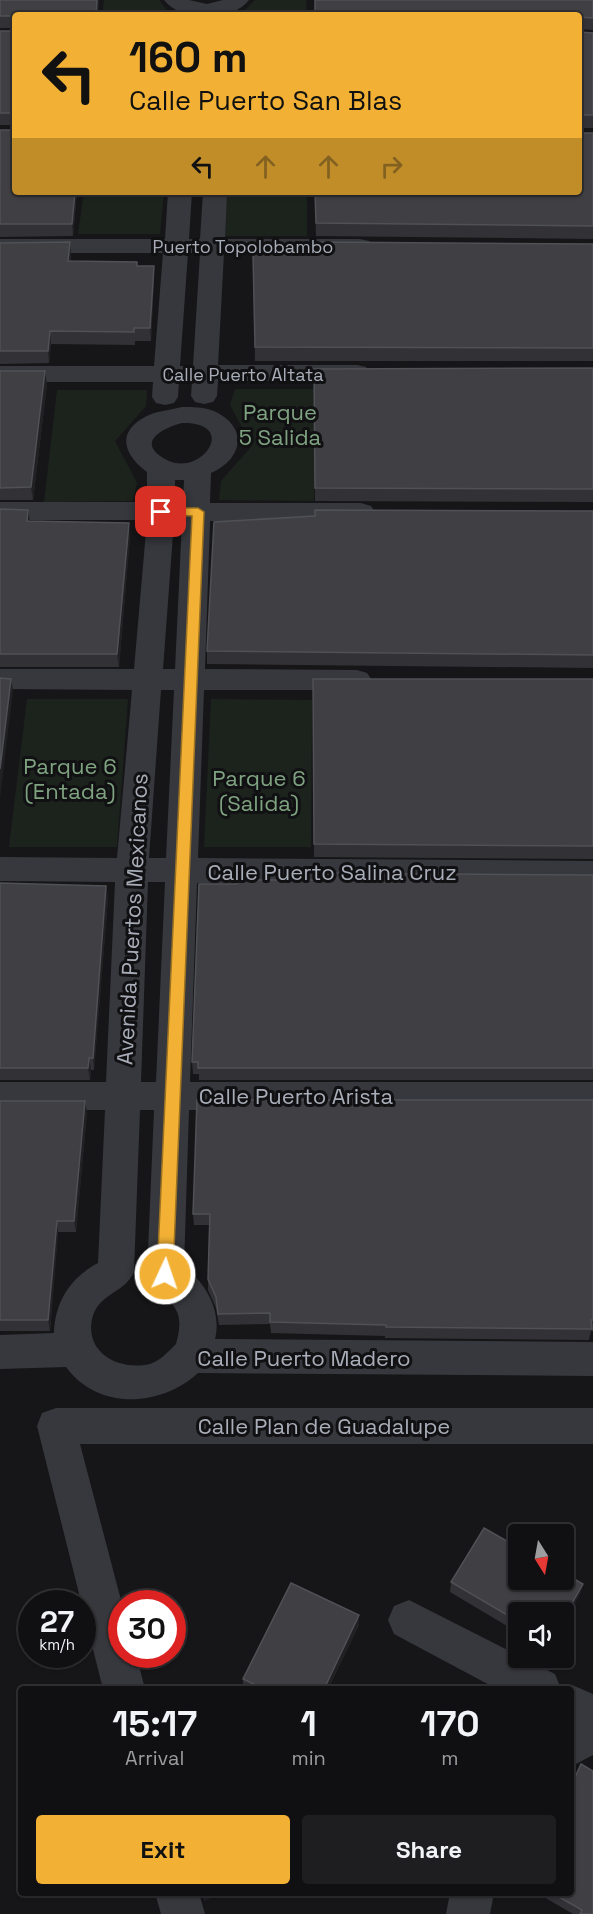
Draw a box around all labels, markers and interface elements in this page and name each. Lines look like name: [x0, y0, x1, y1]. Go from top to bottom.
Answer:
text: 160 m: [129, 31, 248, 84]
icon: left: [30, 36, 108, 114]
text: Calle Puerto San Blas: [129, 83, 402, 118]
icon: left: [186, 150, 219, 183]
icon: ahead: [249, 150, 282, 183]
icon: ahead: [312, 150, 345, 183]
icon: right: [375, 150, 408, 183]
street label: Puerto Topolobambo: [153, 235, 333, 258]
street label: Calle Puerto Altata: [162, 363, 324, 386]
park label: Parque 5 Salida: [239, 398, 322, 451]
pin: [135, 486, 186, 537]
icon: arrive: [144, 495, 177, 528]
park label: Parque 6 (Entada): [23, 752, 117, 805]
park label: Parque 6 (Salida): [212, 764, 306, 817]
street label: Avenida Puertos Mexicanos: [110, 772, 154, 1066]
street label: Calle Puerto Salina Cruz: [207, 858, 457, 886]
street label: Calle Puerto Arista: [199, 1082, 394, 1110]
position arrow: [133, 1242, 197, 1306]
street label: Calle Puerto Madero: [197, 1344, 411, 1372]
street label: Calle Plan de Guadalupe: [198, 1412, 450, 1440]
north arrow: [508, 1524, 574, 1590]
map controls: [508, 1524, 574, 1668]
speed limit sign: 30: [108, 1590, 186, 1668]
text: 27: [40, 1602, 74, 1641]
button: sound: [508, 1602, 574, 1668]
text: km/h: [39, 1635, 75, 1654]
text: 15:17: [112, 1701, 197, 1747]
text: 1: [301, 1701, 317, 1747]
text: 170: [420, 1701, 480, 1747]
text: Arrival: [125, 1745, 184, 1771]
text: min: [292, 1745, 326, 1771]
text: m: [441, 1745, 459, 1771]
button: Exit: [36, 1815, 290, 1884]
button: Share: [302, 1815, 556, 1884]

